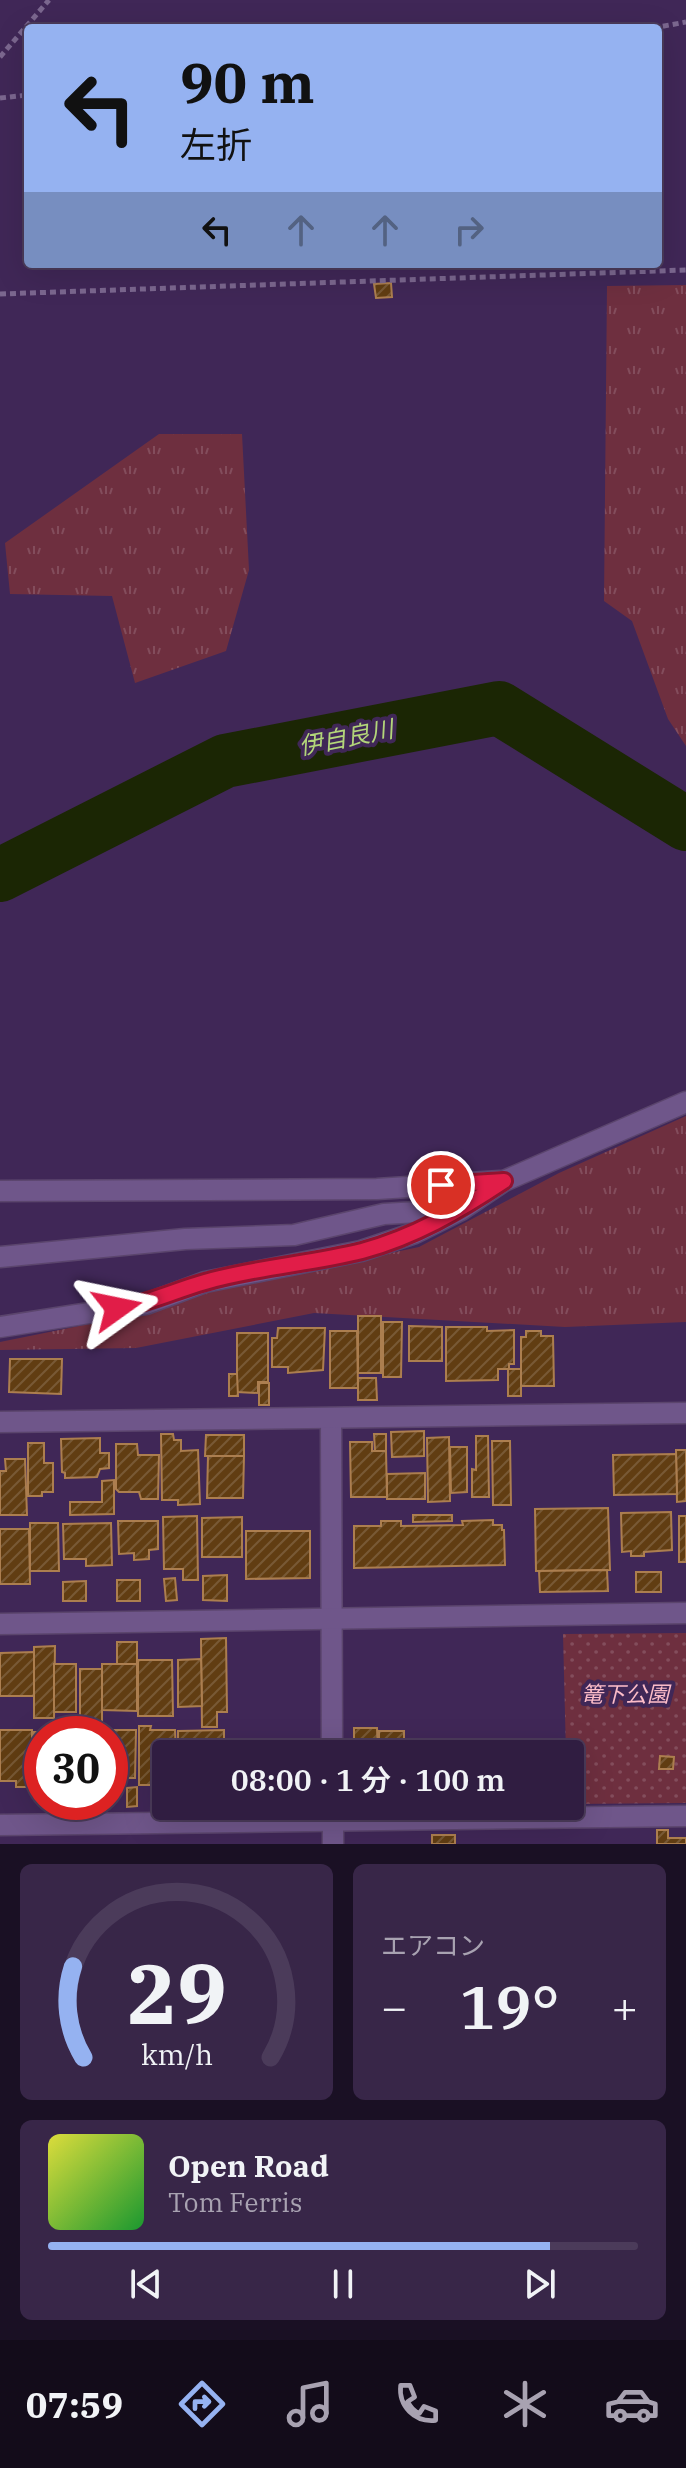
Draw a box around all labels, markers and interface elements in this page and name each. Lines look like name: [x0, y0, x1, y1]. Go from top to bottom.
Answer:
text: 90 m: [180, 46, 315, 118]
icon: left: [48, 56, 152, 160]
text: 左折: [180, 121, 252, 168]
icon: left: [195, 208, 239, 252]
icon: ahead: [279, 208, 323, 252]
icon: ahead: [363, 208, 407, 252]
icon: right: [447, 208, 491, 252]
water label: 伊自良川: [296, 712, 399, 762]
pin: [407, 1151, 475, 1219]
icon: arrive: [419, 1163, 463, 1207]
position arrow: [75, 1266, 159, 1350]
park label: 篭下公園: [581, 1679, 672, 1708]
speed limit sign: 30: [24, 1716, 128, 1820]
text: 08:00 · 1 分 · 100 m: [231, 1760, 505, 1799]
text: エアコン: [381, 1928, 485, 1962]
text: 29: [127, 1939, 226, 2047]
text: 19°: [459, 1967, 560, 2046]
text: −: [381, 1978, 407, 2035]
text: +: [612, 1978, 638, 2035]
text: km/h: [140, 2036, 213, 2073]
text: Open Road: [168, 2146, 329, 2185]
text: Tom Ferris: [168, 2185, 302, 2219]
icon: previous: [124, 2262, 168, 2306]
icon: pause: [321, 2262, 365, 2306]
icon: next: [518, 2262, 562, 2306]
icon: directions: [174, 2376, 230, 2432]
icon: music: [282, 2376, 338, 2432]
icon: phone: [389, 2376, 445, 2432]
icon: climate: [497, 2376, 553, 2432]
icon: car: [604, 2376, 660, 2432]
text: 07:59: [26, 2381, 123, 2428]

